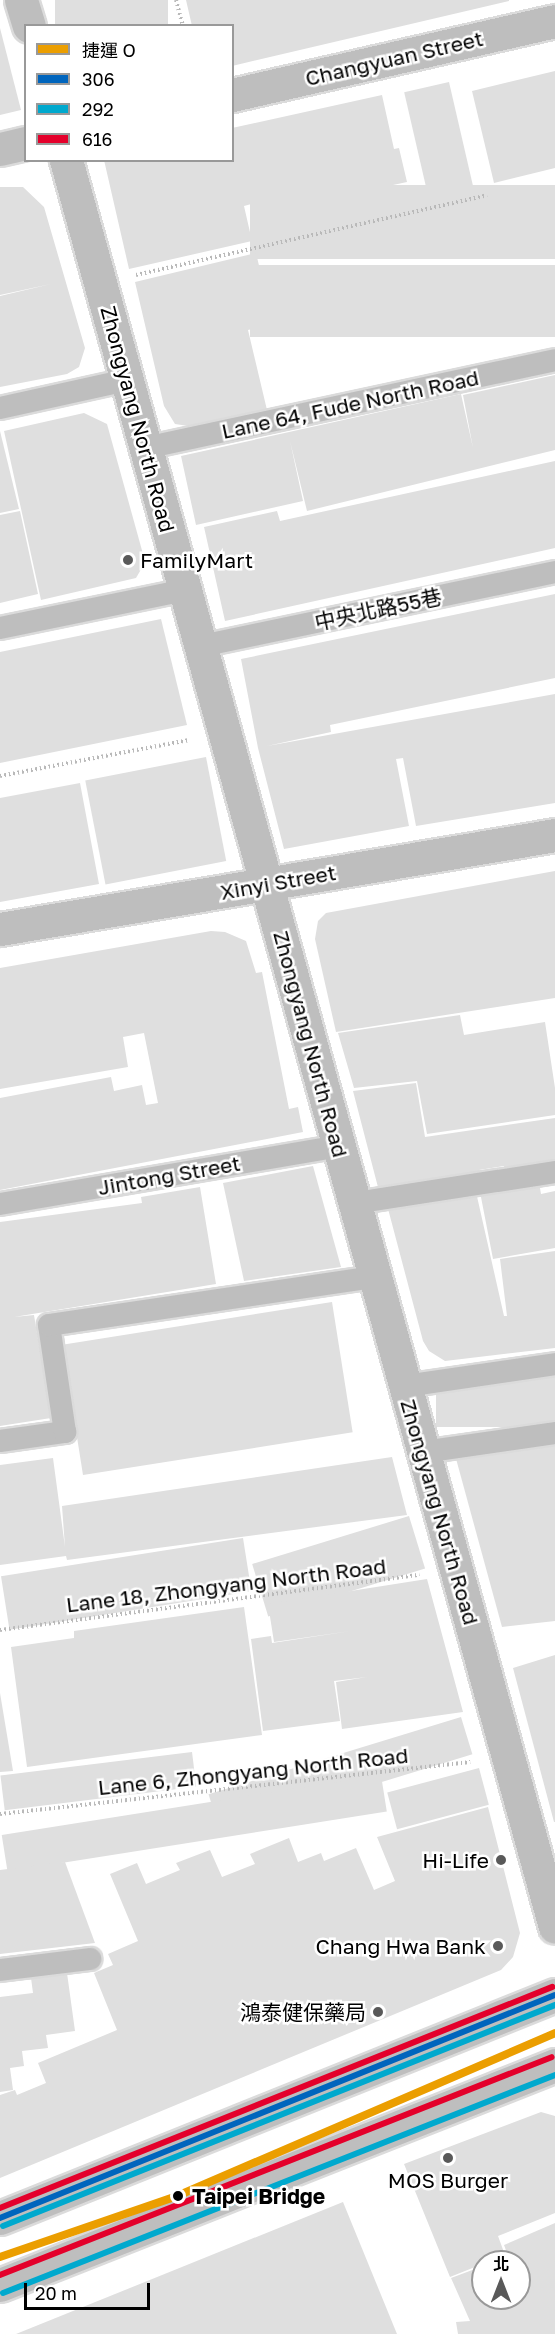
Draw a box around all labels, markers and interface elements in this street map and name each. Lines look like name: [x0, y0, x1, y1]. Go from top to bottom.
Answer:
legend: [24, 24, 234, 162]
street label: Changyuan Street: [303, 25, 485, 91]
text: 捷運 O: [82, 39, 136, 61]
text: 306: [82, 68, 115, 90]
text: 292: [82, 98, 114, 120]
text: 616: [82, 128, 113, 150]
street label: Zhongyang North Road: [96, 303, 180, 535]
street label: Lane 64, Fude North Road: [219, 364, 481, 444]
place label: FamilyMart: [140, 547, 253, 573]
marker: FamilyMart: [121, 553, 135, 567]
street label: 中央北路55巷: [312, 583, 444, 635]
street label: Xinyi Street: [218, 859, 338, 905]
street label: Zhongyang North Road: [269, 928, 353, 1160]
street label: Jintong Street: [96, 1150, 242, 1200]
street label: Zhongyang North Road: [396, 1396, 484, 1628]
street label: Lane 18, Zhongyang North Road: [65, 1553, 387, 1617]
street label: Lane 6, Zhongyang North Road: [97, 1742, 409, 1800]
place label: Hi-Life: [422, 1847, 489, 1873]
marker: Hi-Life: [494, 1853, 508, 1867]
place label: Chang Hwa Bank: [315, 1933, 486, 1959]
marker: Chang Hwa Bank: [491, 1939, 505, 1953]
place label: 鴻泰健保藥局: [240, 1999, 366, 2025]
marker: 鴻泰健保藥局: [371, 2005, 385, 2019]
marker: MOS Burger: [441, 2151, 455, 2165]
place label: MOS Burger: [388, 2167, 508, 2193]
place label: Taipei Bridge: [192, 2183, 325, 2209]
marker: Taipei Bridge: [169, 2187, 187, 2205]
north arrow: [471, 2250, 531, 2310]
text: 北: [493, 2254, 509, 2274]
scale bar: [27, 2271, 153, 2309]
text: 20 m: [35, 2282, 77, 2304]

